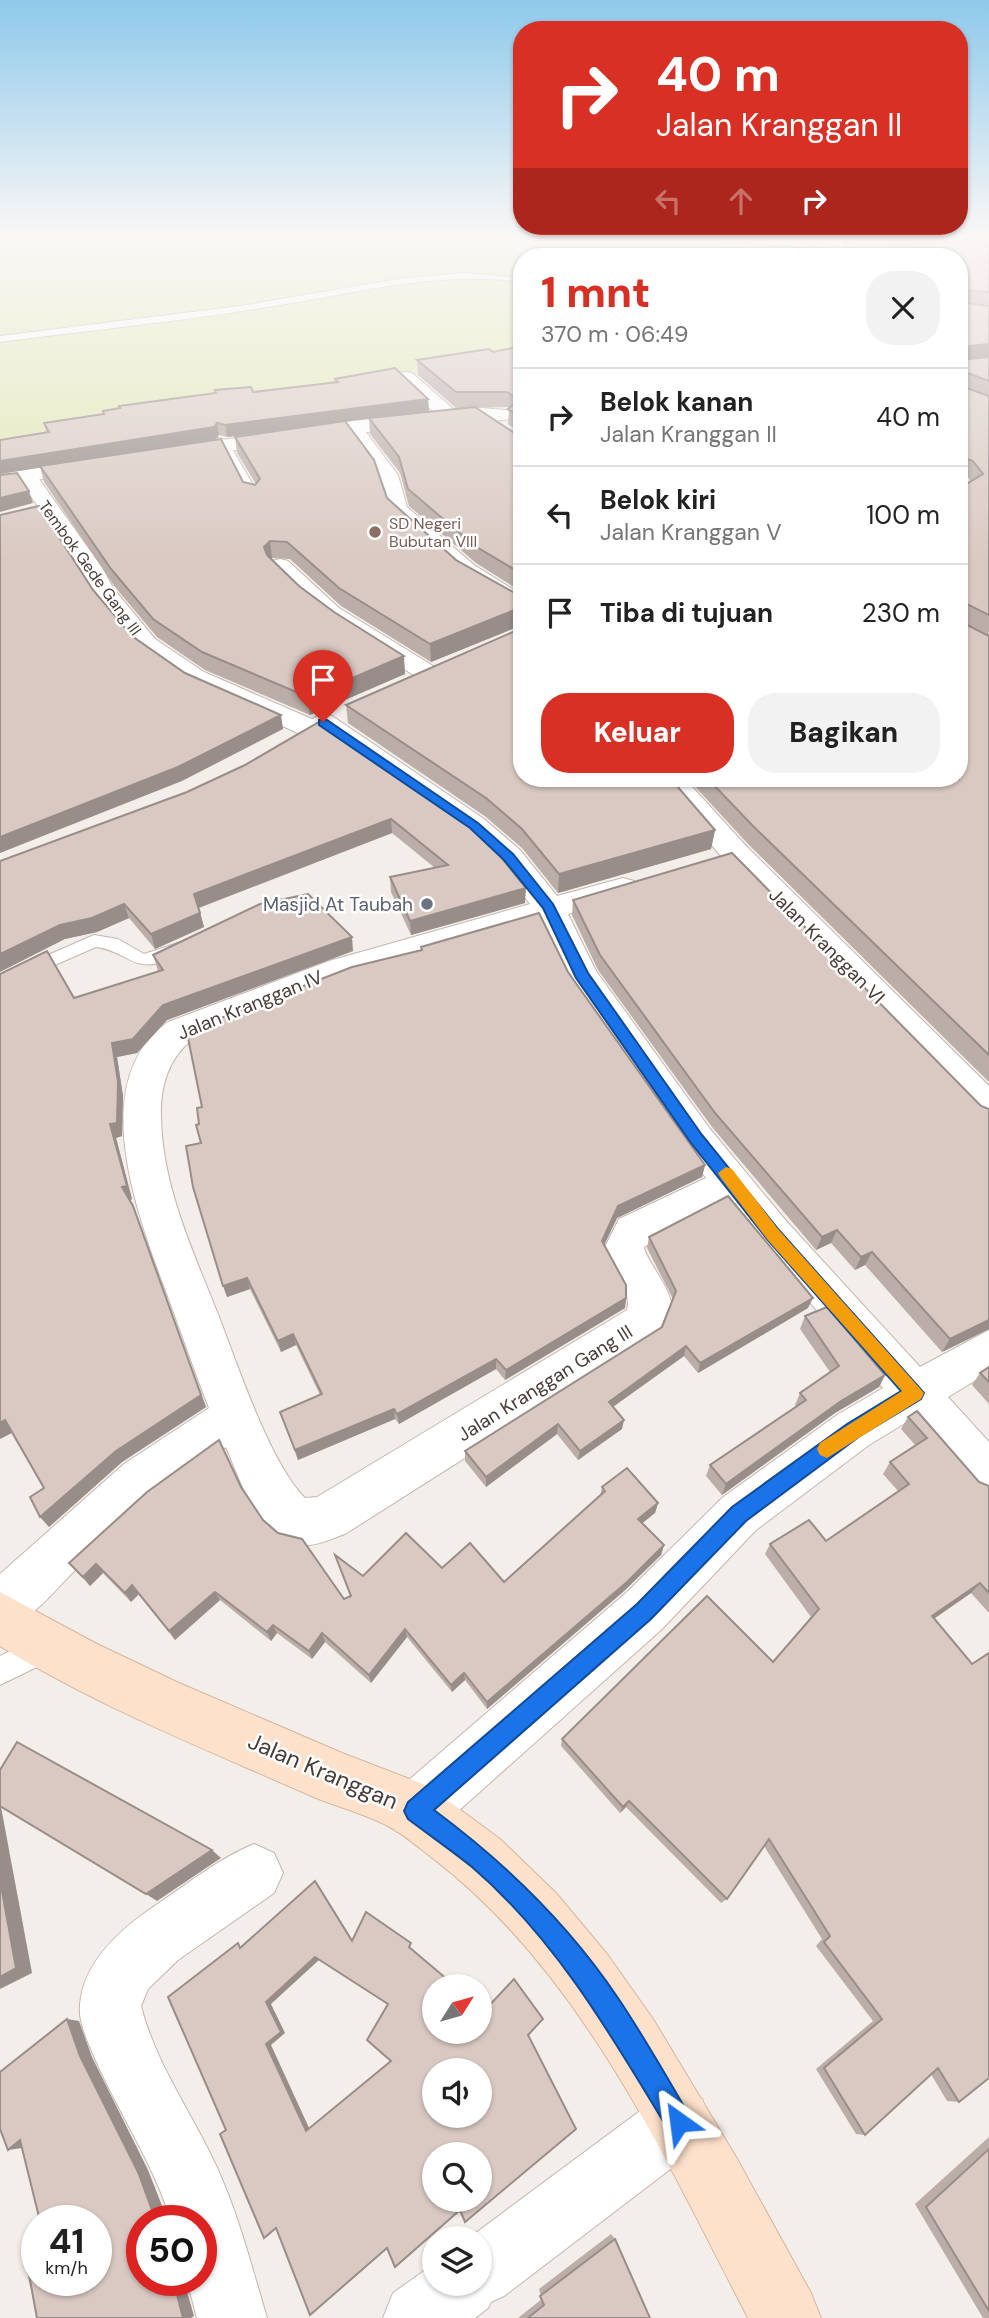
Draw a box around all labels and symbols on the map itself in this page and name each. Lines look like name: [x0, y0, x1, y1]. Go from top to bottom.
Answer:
street label: Tembok Gede Gang III: [34, 496, 146, 640]
place label: SD Negeri Bubutan VIII: [389, 513, 477, 552]
marker: SD Negeri Bubutan VIII: [367, 524, 383, 540]
pin: [293, 650, 353, 722]
street label: Jalan Kranggan VI: [764, 883, 890, 1009]
place label: Masjid At Taubah: [263, 892, 413, 917]
marker: Masjid At Taubah: [419, 896, 435, 912]
street label: Jalan Kranggan IV: [174, 964, 327, 1046]
street label: Jalan Kranggan Gang III: [453, 1319, 637, 1447]
street label: Jalan Kranggan: [243, 1726, 403, 1816]
north arrow: [422, 1974, 492, 2044]
position arrow: [642, 2085, 716, 2159]
speed limit sign: 50: [126, 2205, 217, 2296]

